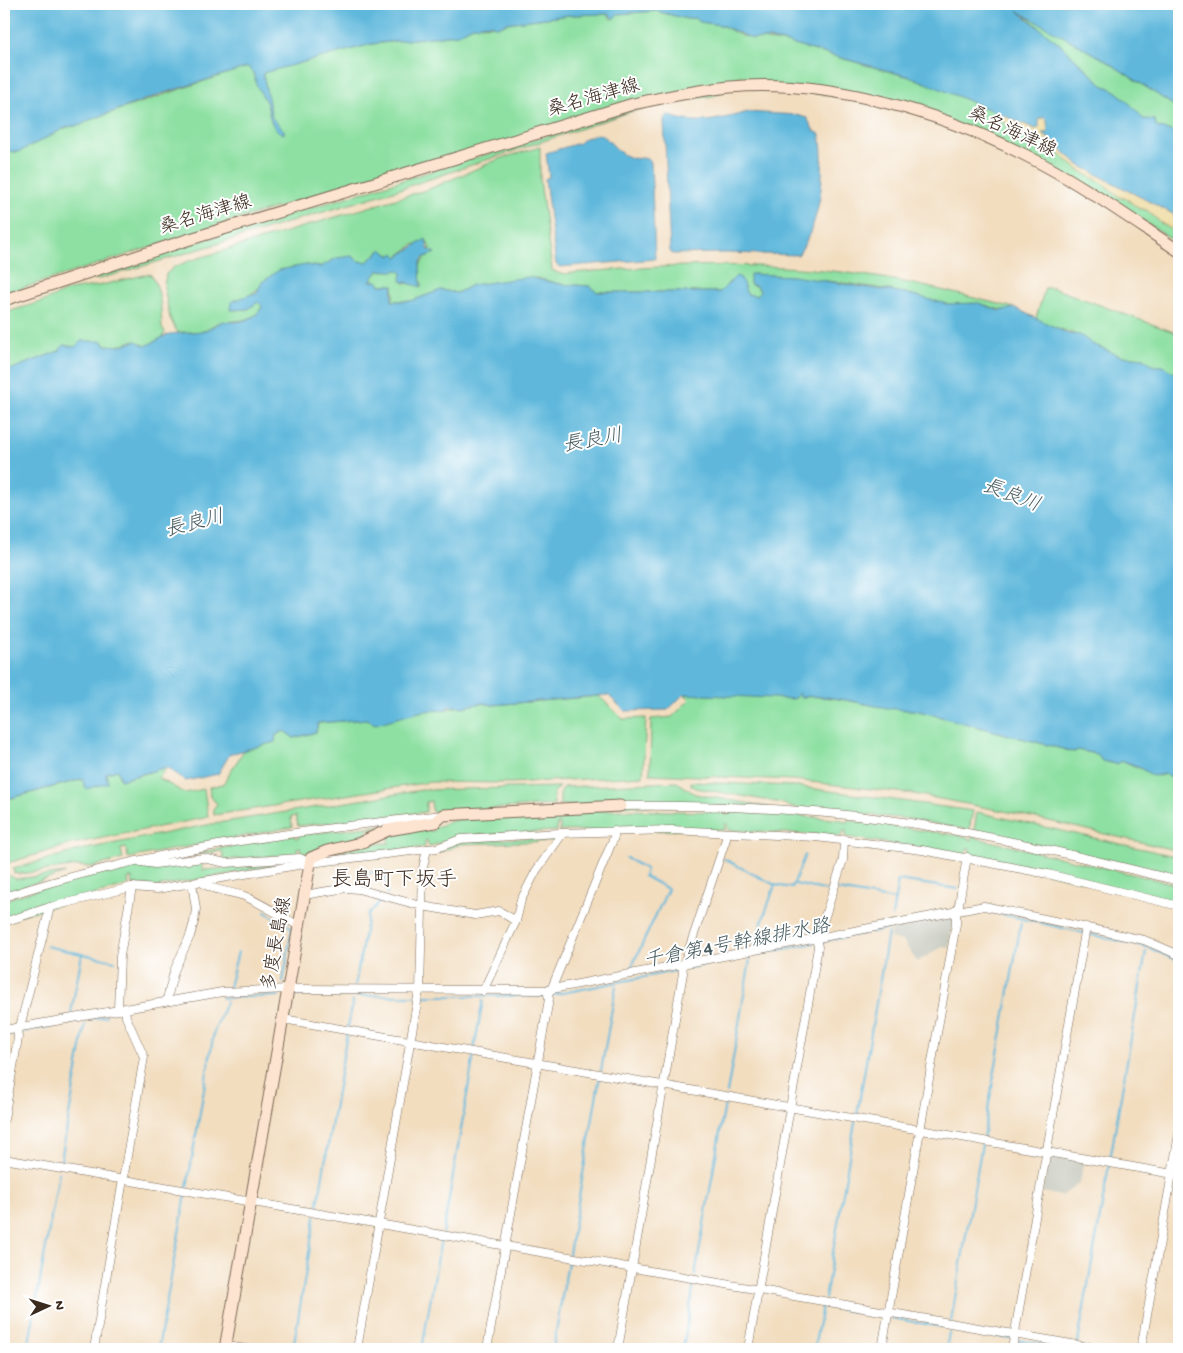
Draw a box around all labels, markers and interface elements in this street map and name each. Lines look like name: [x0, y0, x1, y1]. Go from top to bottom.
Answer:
street label: 桑名海津線: [545, 74, 643, 123]
street label: 桑名海津線: [964, 102, 1060, 164]
street label: 桑名海津線: [157, 190, 255, 241]
water label: 長良川: [561, 423, 625, 459]
water label: 長良川: [979, 474, 1044, 518]
water label: 長良川: [163, 505, 227, 543]
district label: 長島町下坂手: [331, 868, 457, 894]
street label: 多度長島線: [257, 895, 298, 993]
water label: 千倉第4号幹線排水路: [641, 913, 833, 974]
north arrow: [22, 1280, 72, 1330]
text: N: [50, 1300, 67, 1310]

